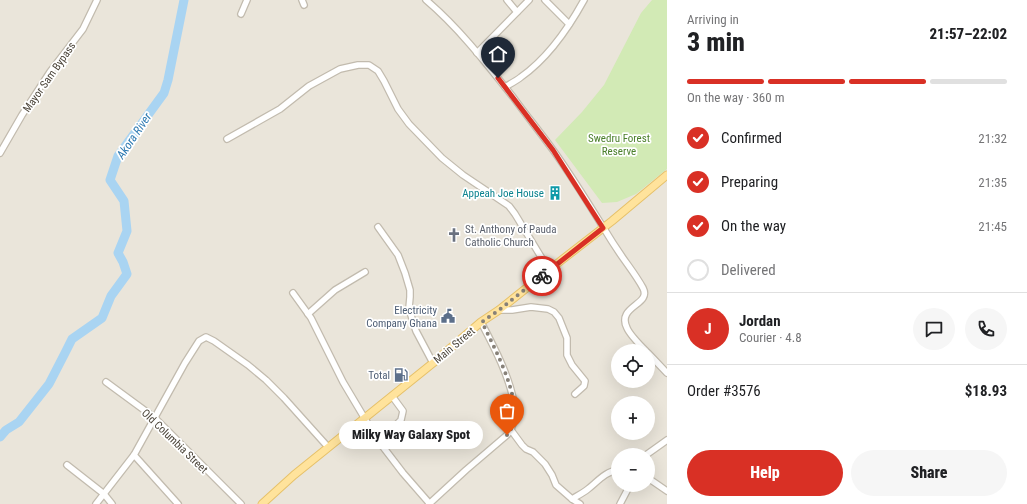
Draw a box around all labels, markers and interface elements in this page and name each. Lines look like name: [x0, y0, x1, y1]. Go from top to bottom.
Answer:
text: Arriving in: [687, 12, 739, 27]
text: 21:57–22:02: [929, 25, 1007, 43]
text: 3 min: [687, 27, 745, 57]
pin: [481, 37, 515, 78]
street label: Mayor Sam Bypass: [20, 40, 78, 115]
icon: home: [487, 43, 509, 65]
text: On the way · 360 m: [687, 90, 784, 105]
water label: Akora River: [113, 110, 155, 162]
icon: check: [687, 127, 709, 149]
text: Confirmed: [721, 129, 782, 147]
text: 21:32: [978, 131, 1007, 146]
park label: Swedru Forest Reserve: [588, 132, 650, 158]
icon: check: [687, 171, 709, 193]
text: Preparing: [721, 173, 778, 191]
text: 21:35: [978, 175, 1007, 190]
building icon: Appeah Joe House: [547, 185, 563, 201]
place label: Appeah Joe House: [462, 187, 544, 200]
icon: check: [687, 215, 709, 237]
text: On the way: [721, 217, 786, 235]
text: 21:45: [978, 219, 1007, 234]
place label: St. Anthony of Pauda Catholic Church: [465, 223, 556, 249]
church icon: St. Anthony of Pauda Catholic Church: [446, 227, 462, 243]
courier: [522, 256, 562, 296]
text: Delivered: [721, 261, 776, 279]
icon: bike: [531, 265, 553, 287]
place label: Electricity Company Ghana: [366, 304, 437, 330]
public building icon: Electricity Company Ghana: [440, 308, 456, 324]
button: chat: [913, 308, 955, 350]
button: phone: [965, 308, 1007, 350]
text: Jordan: [739, 312, 781, 330]
text: J: [704, 320, 712, 338]
street label: Main Street: [431, 324, 478, 366]
text: Courier · 4.8: [739, 330, 802, 345]
map controls: [611, 344, 655, 492]
button: locate: [611, 344, 655, 388]
fuel station icon: Total: [393, 367, 409, 383]
place label: Total: [368, 369, 390, 382]
text: Order #3576: [687, 382, 761, 400]
text: $18.93: [965, 382, 1007, 400]
pin: [490, 394, 524, 435]
button: +: [611, 396, 655, 440]
icon: bag: [496, 400, 518, 422]
street label: Old Columbia Street: [139, 407, 210, 476]
callout: Milky Way Galaxy Spot: [339, 421, 483, 449]
text: Milky Way Galaxy Spot: [352, 427, 470, 442]
button: −: [611, 448, 655, 492]
button: Help: [687, 450, 843, 496]
button: Share: [851, 450, 1007, 496]

